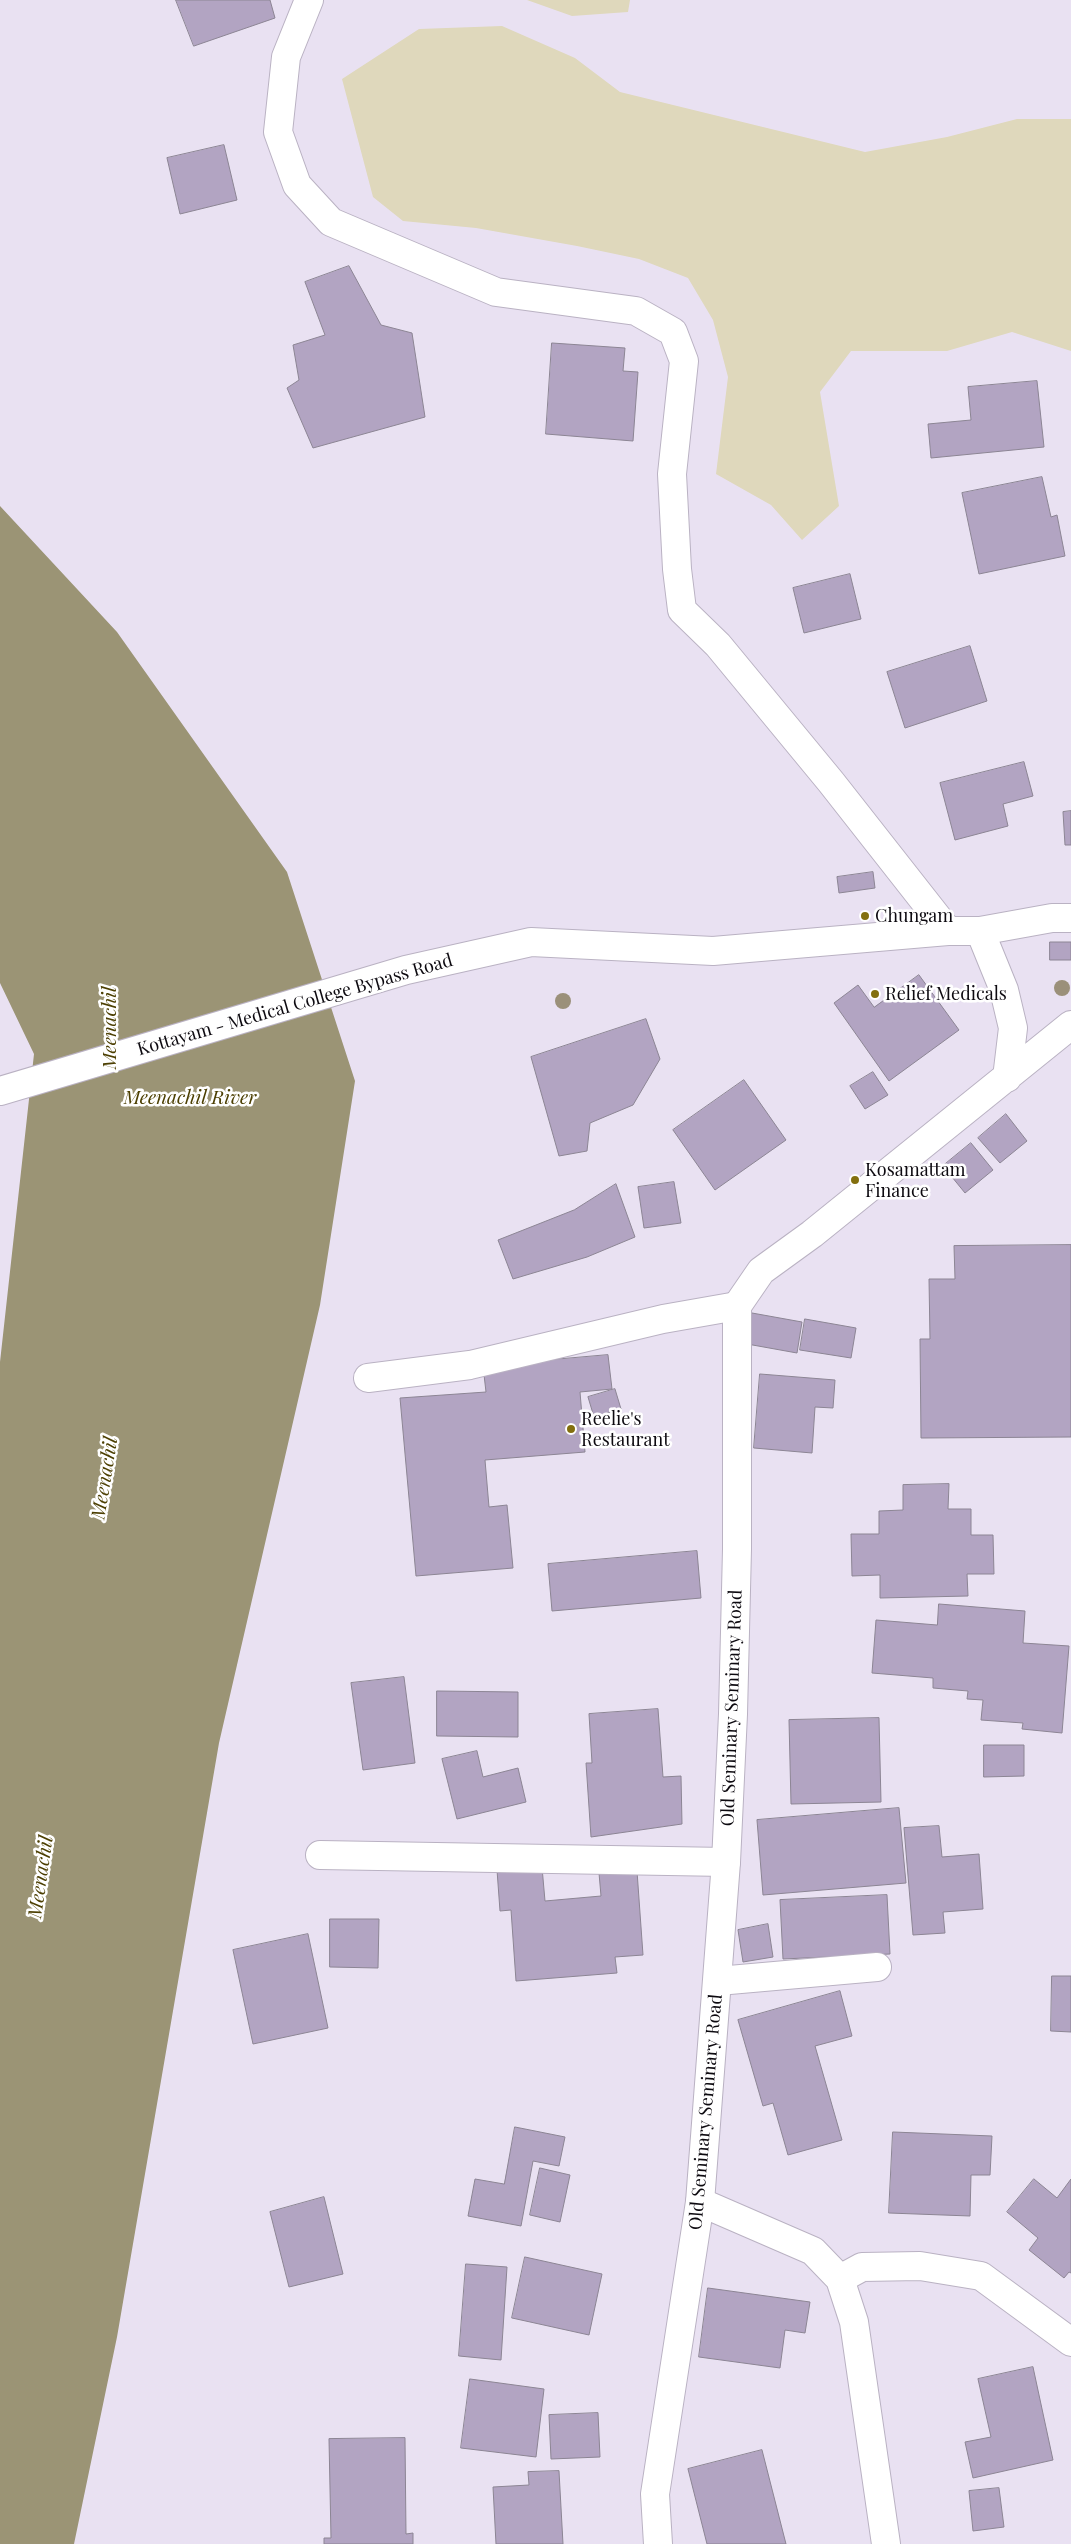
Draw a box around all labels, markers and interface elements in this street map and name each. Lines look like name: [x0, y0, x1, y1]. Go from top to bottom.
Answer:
place label: Chungam: [875, 905, 953, 927]
marker: Chungam: [859, 910, 871, 922]
street label: Kottayam - Medical College Bypass Road: [135, 950, 455, 1060]
place label: Relief Medicals: [885, 983, 1007, 1005]
water label: Meenachil: [99, 987, 121, 1069]
marker: Relief Medicals: [869, 988, 881, 1000]
water label: Meenachil River: [124, 1087, 256, 1109]
place label: Kosamattam Finance: [865, 1159, 966, 1202]
marker: Kosamattam Finance: [849, 1174, 861, 1186]
place label: Reelie's Restaurant: [581, 1408, 670, 1450]
marker: Reelie's Restaurant: [565, 1423, 577, 1435]
water label: Meenachil: [87, 1435, 123, 1521]
street label: Old Seminary Seminary Road: [717, 1589, 747, 1827]
water label: Meenachil: [24, 1834, 58, 1920]
street label: Old Seminary Seminary Road: [685, 1993, 727, 2231]

